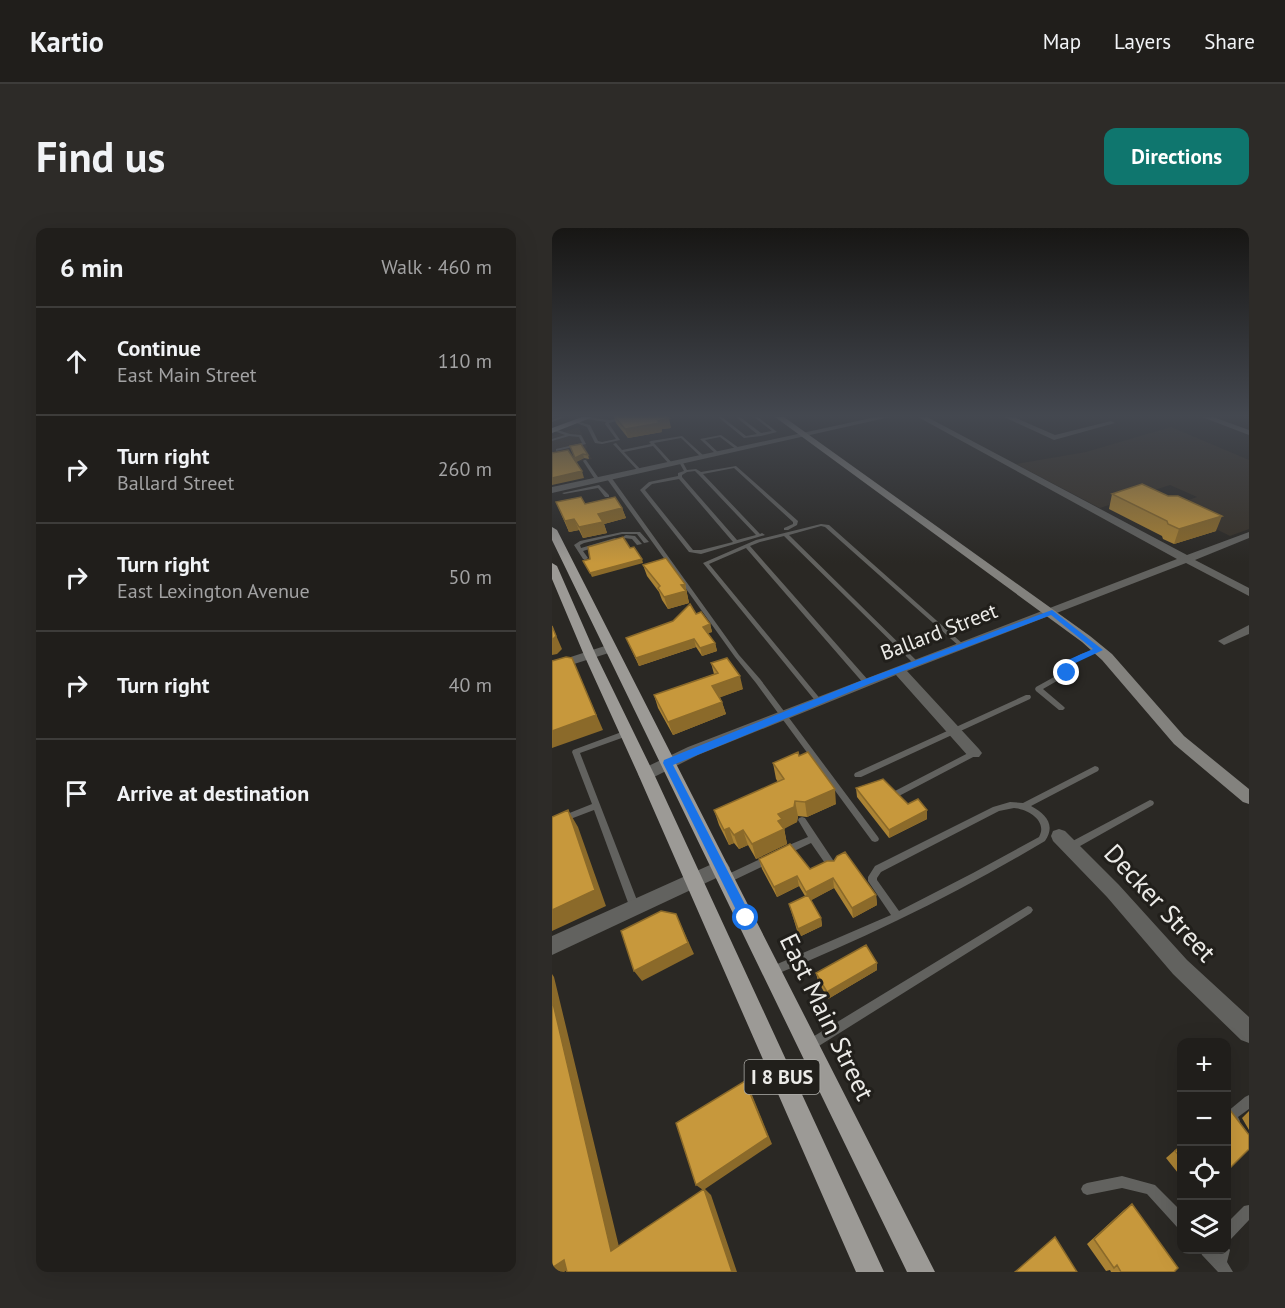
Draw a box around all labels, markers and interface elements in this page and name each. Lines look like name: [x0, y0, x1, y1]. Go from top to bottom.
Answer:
text: Kartio: [30, 23, 104, 60]
text: Map: [1043, 28, 1081, 55]
text: Layers: [1114, 28, 1171, 55]
text: Share: [1204, 28, 1255, 55]
button: Directions: [1104, 128, 1249, 185]
text: Find us: [36, 129, 165, 184]
text: 6 min: [60, 251, 123, 284]
text: Walk · 460 m: [381, 254, 492, 280]
text: Continue: [117, 334, 201, 362]
icon: ahead: [60, 345, 93, 378]
text: 110 m: [438, 348, 492, 374]
text: East Main Street: [117, 362, 257, 388]
text: Turn right: [117, 442, 209, 470]
icon: right: [60, 453, 93, 486]
text: 260 m: [438, 456, 492, 482]
text: Ballard Street: [117, 470, 234, 496]
text: Turn right: [117, 550, 209, 578]
icon: right: [60, 561, 93, 594]
text: 50 m: [449, 564, 492, 590]
text: East Lexington Avenue: [117, 578, 310, 604]
street label: Ballard Street: [877, 597, 1001, 666]
route end: [1053, 659, 1079, 685]
icon: right: [60, 669, 93, 702]
text: Turn right: [117, 671, 209, 699]
text: 40 m: [449, 672, 492, 698]
icon: arrive: [60, 777, 93, 810]
text: Arrive at destination: [117, 779, 309, 807]
street label: Decker Street: [1097, 837, 1223, 969]
route start: [732, 904, 758, 930]
street label: East Main Street: [773, 928, 882, 1106]
map controls: [1177, 1038, 1231, 1254]
button: +: [1177, 1038, 1231, 1092]
road number: I 8 BUS: [744, 1060, 820, 1094]
button: −: [1177, 1092, 1231, 1146]
button: locate: [1177, 1146, 1231, 1200]
button: layers: [1177, 1200, 1231, 1254]

